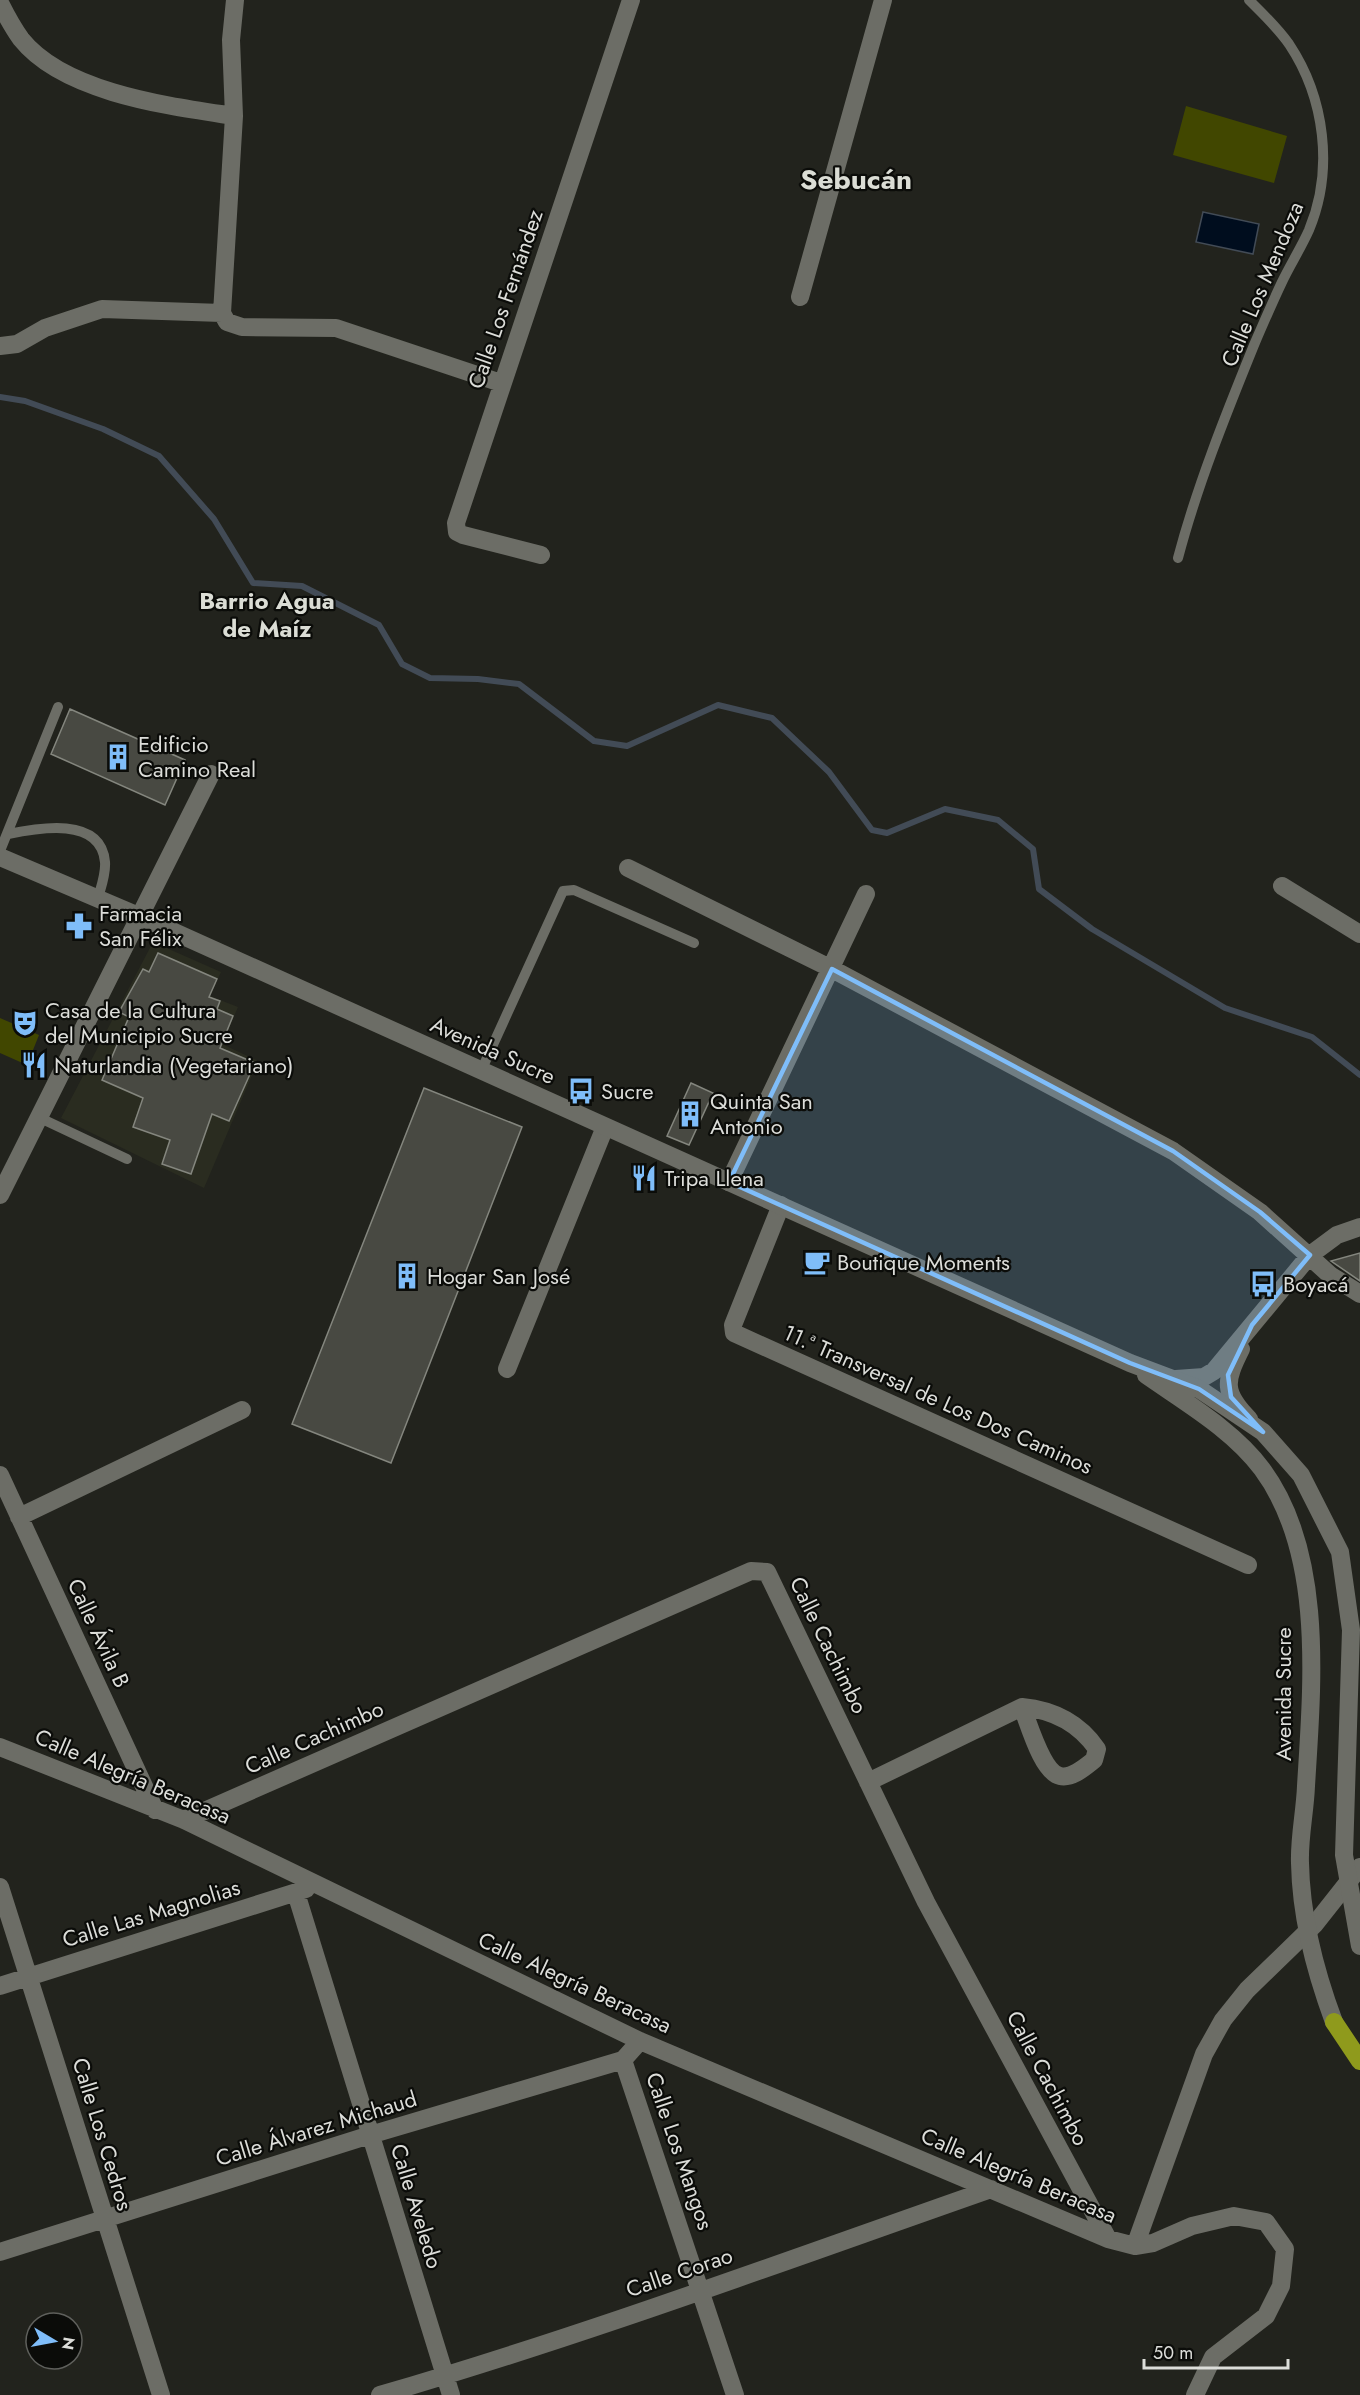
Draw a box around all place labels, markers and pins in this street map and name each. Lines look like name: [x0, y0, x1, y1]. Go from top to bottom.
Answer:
place label: Edificio Camino Real: [138, 728, 256, 785]
building icon: Edificio Camino Real: [103, 742, 133, 772]
place label: Farmacia San Félix: [99, 897, 182, 954]
pharmacy icon: Farmacia San Félix: [64, 911, 94, 941]
place label: Casa de la Cultura del Municipio Sucre: [45, 994, 233, 1051]
theatre icon: Casa de la Cultura del Municipio Sucre: [10, 1008, 40, 1038]
place label: Naturlandia (Vegetariano): [54, 1049, 294, 1081]
restaurant icon: Naturlandia (Vegetariano): [19, 1050, 49, 1080]
place label: Sucre: [601, 1075, 654, 1107]
bus stop icon: Sucre: [566, 1076, 596, 1106]
place label: Quinta San Antonio: [710, 1085, 813, 1142]
building icon: Quinta San Antonio: [675, 1099, 705, 1129]
place label: Tripa Llena: [664, 1162, 764, 1194]
restaurant icon: Tripa Llena: [629, 1163, 659, 1193]
place label: Boutique Moments: [837, 1246, 1010, 1278]
cafe icon: Boutique Moments: [802, 1247, 832, 1277]
place label: Hogar San José: [427, 1260, 570, 1292]
building icon: Hogar San José: [392, 1261, 422, 1291]
place label: Boyacá: [1283, 1268, 1348, 1300]
bus stop icon: Boyacá: [1248, 1269, 1278, 1299]

